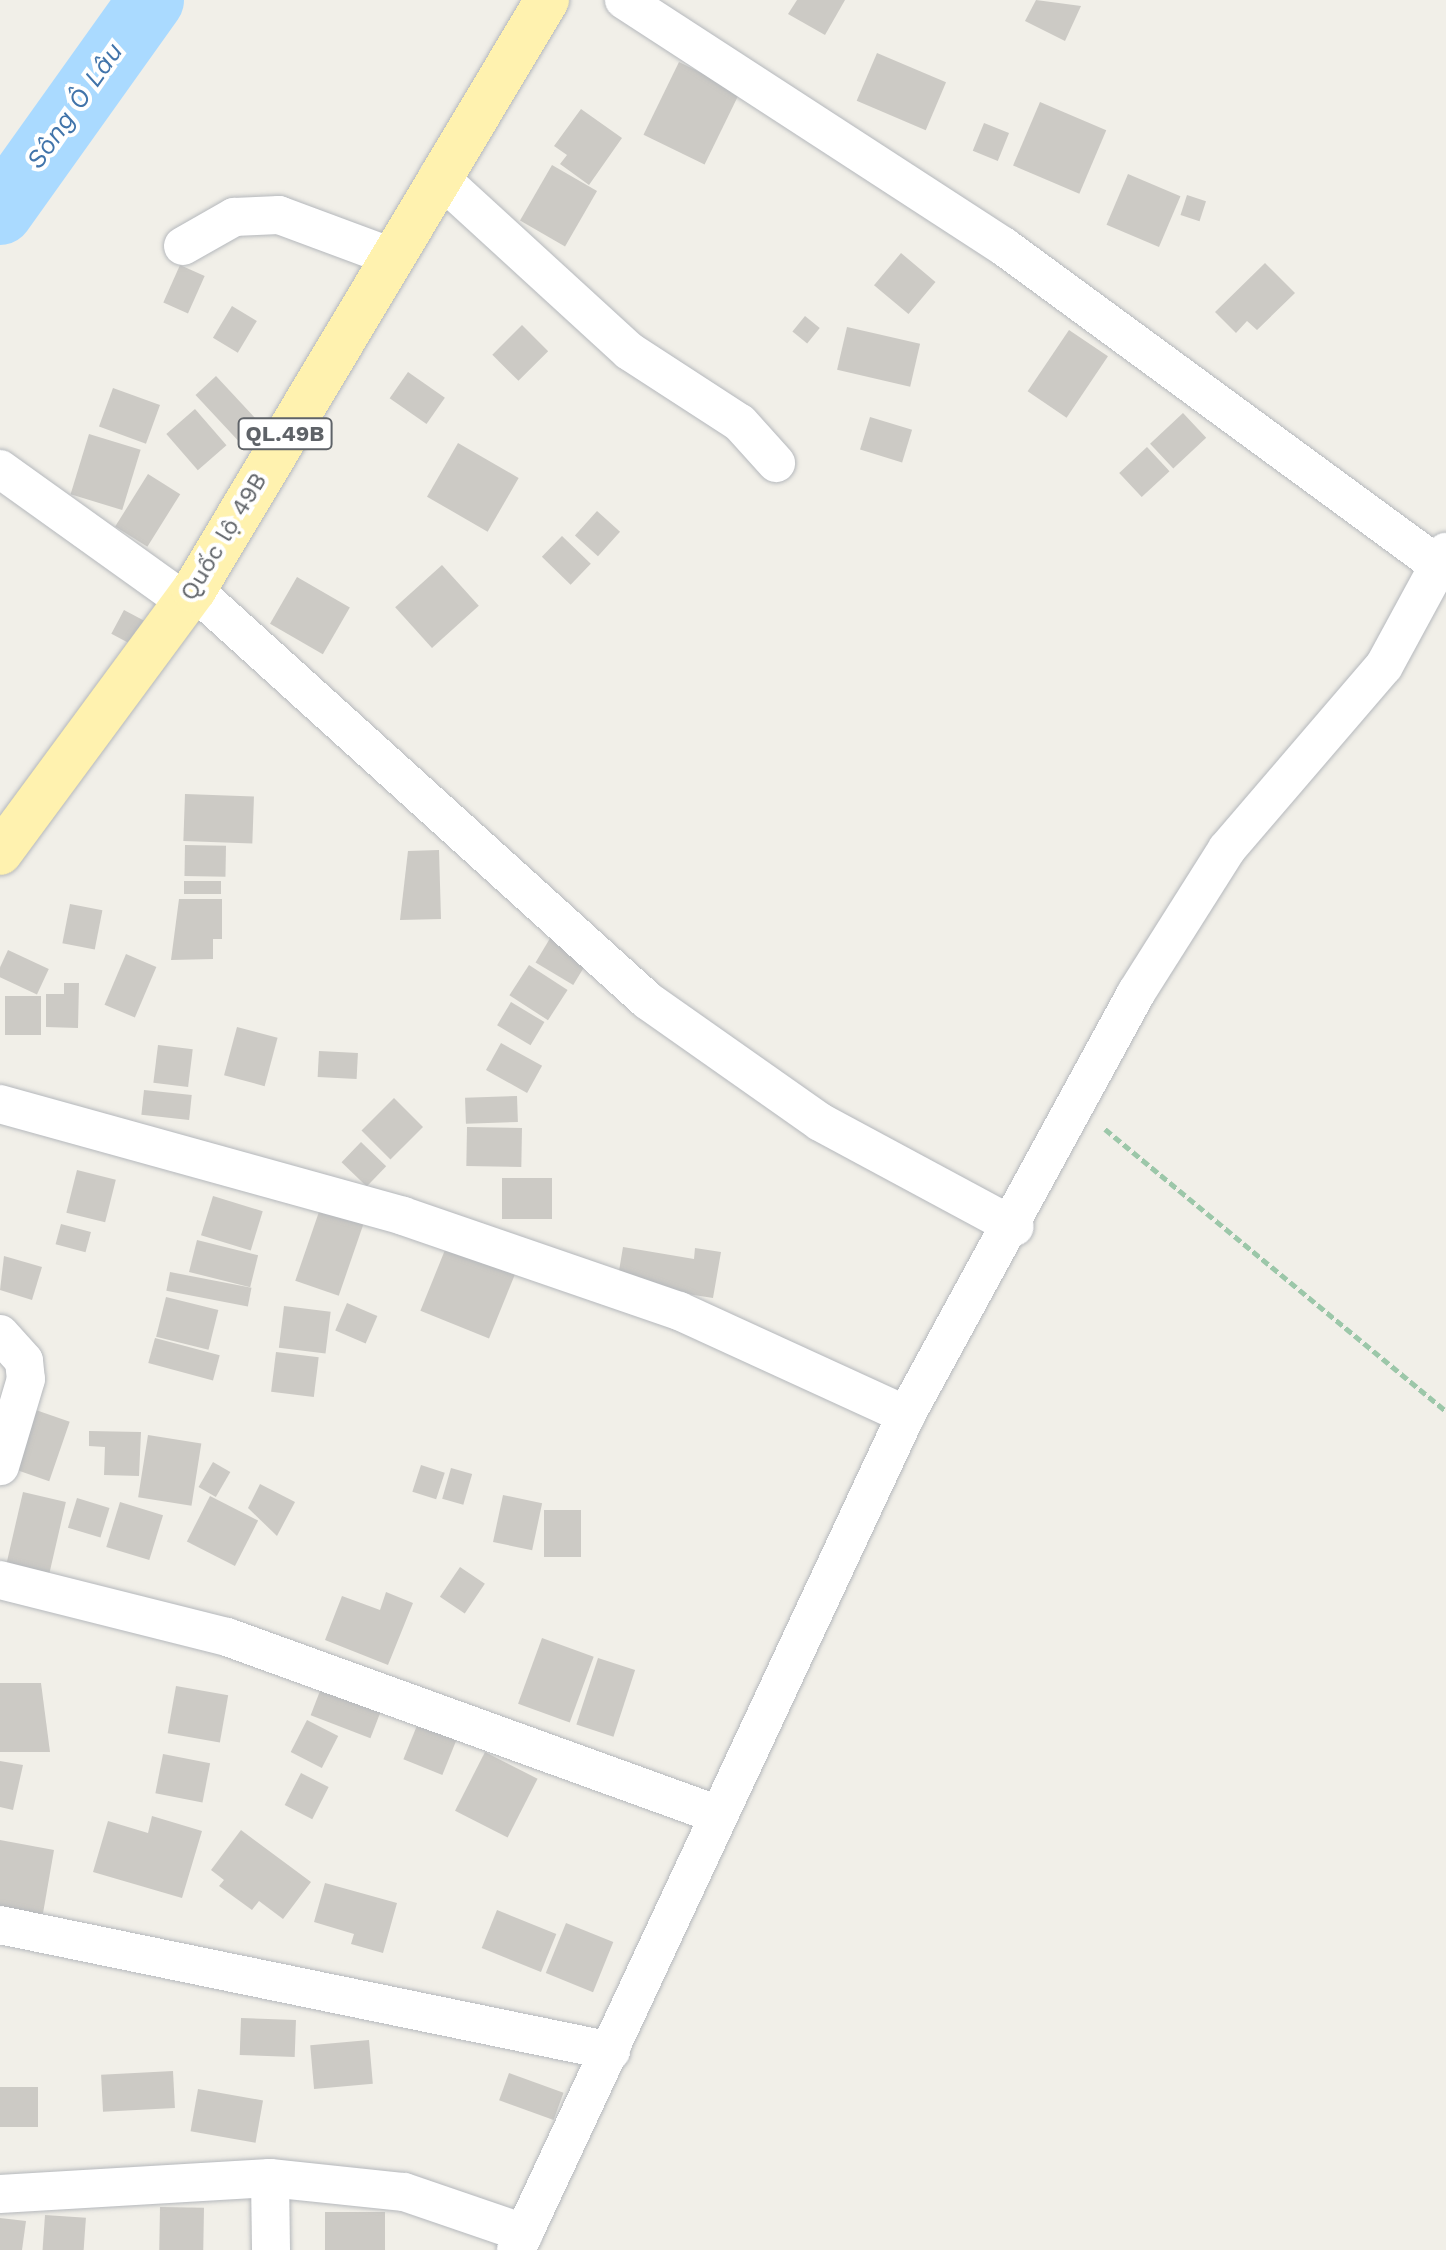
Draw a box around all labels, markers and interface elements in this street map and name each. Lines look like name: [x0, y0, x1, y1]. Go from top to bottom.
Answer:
water label: Sông Ô Lâu: [20, 37, 130, 175]
road number: QL.49B: [237, 416, 333, 452]
street label: Quốc lộ 49B: [175, 468, 273, 606]

